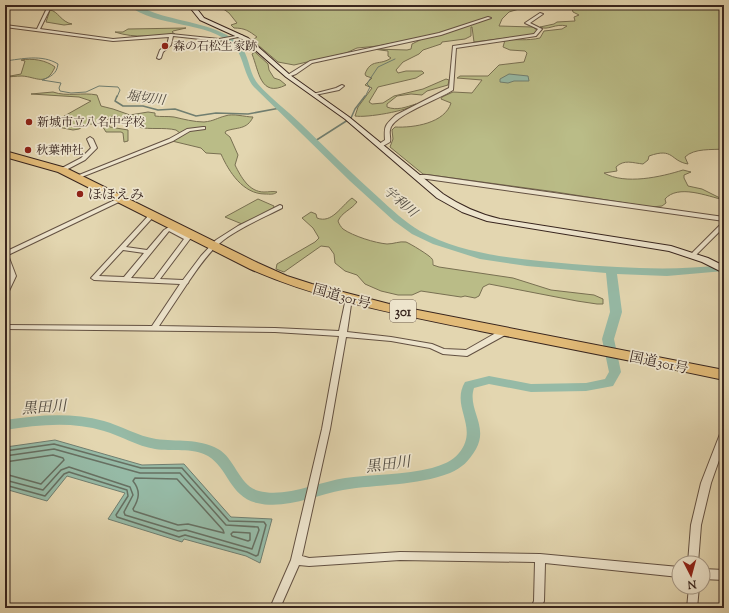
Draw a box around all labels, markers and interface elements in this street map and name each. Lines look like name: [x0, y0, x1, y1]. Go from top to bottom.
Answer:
place label: 森の石松生家跡: [173, 38, 257, 56]
marker: 森の石松生家跡: [160, 41, 170, 51]
water label: 堀切川: [125, 88, 168, 111]
place label: 新城市立八名中学校: [37, 114, 145, 132]
marker: 新城市立八名中学校: [24, 117, 34, 127]
place label: 秋葉神社: [36, 142, 84, 160]
marker: 秋葉神社: [23, 145, 33, 155]
water label: 宇利川: [379, 183, 422, 223]
place label: ほほえみ: [88, 186, 144, 206]
marker: ほほえみ: [75, 189, 85, 199]
street label: 国道301号: [310, 281, 373, 315]
road number: 301: [390, 300, 416, 322]
street label: 国道301号: [627, 348, 690, 380]
water label: 黒田川: [21, 396, 69, 421]
water label: 黒田川: [365, 452, 414, 479]
north arrow: [671, 555, 711, 595]
text: N: [687, 575, 698, 592]

